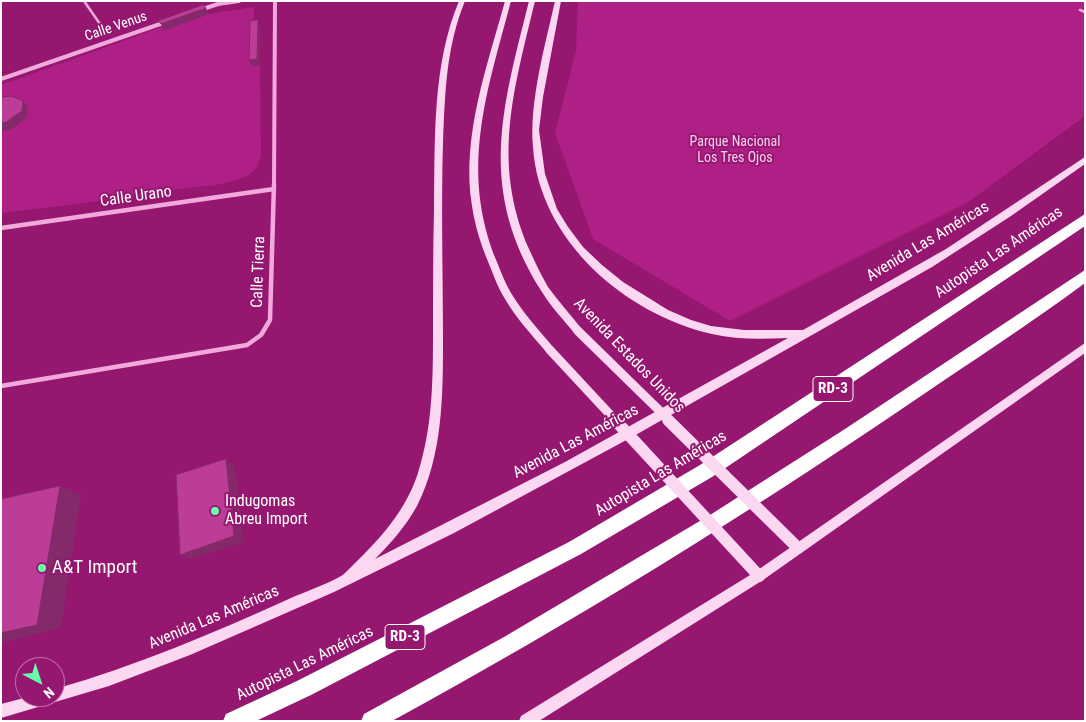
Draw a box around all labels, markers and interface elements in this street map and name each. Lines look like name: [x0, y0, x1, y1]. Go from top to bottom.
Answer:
street label: Calle Venus: [83, 8, 149, 46]
park label: Parque Nacional Los Tres Ojos: [690, 134, 780, 166]
street label: Calle Urano: [99, 182, 173, 212]
street label: Avenida Las Américas: [863, 198, 993, 286]
street label: Autopista Las Américas: [931, 203, 1067, 303]
street label: Calle Tierra: [248, 236, 270, 308]
street label: Avenida Estados Unidos: [569, 295, 689, 417]
road number: RD-3: [813, 376, 853, 402]
street label: Avenida Las Américas: [510, 401, 642, 483]
street label: Autopista Las Américas: [592, 427, 730, 521]
place label: Indugomas Abreu Import: [225, 492, 308, 530]
marker: Indugomas Abreu Import: [209, 505, 221, 517]
place label: A&T Import: [52, 557, 137, 579]
marker: A&T Import: [36, 562, 48, 574]
street label: Avenida Las Américas: [146, 582, 282, 654]
street label: Autopista Las Américas: [233, 622, 377, 706]
road number: RD-3: [385, 624, 425, 650]
north arrow: [15, 657, 65, 707]
text: N: [41, 684, 57, 702]

